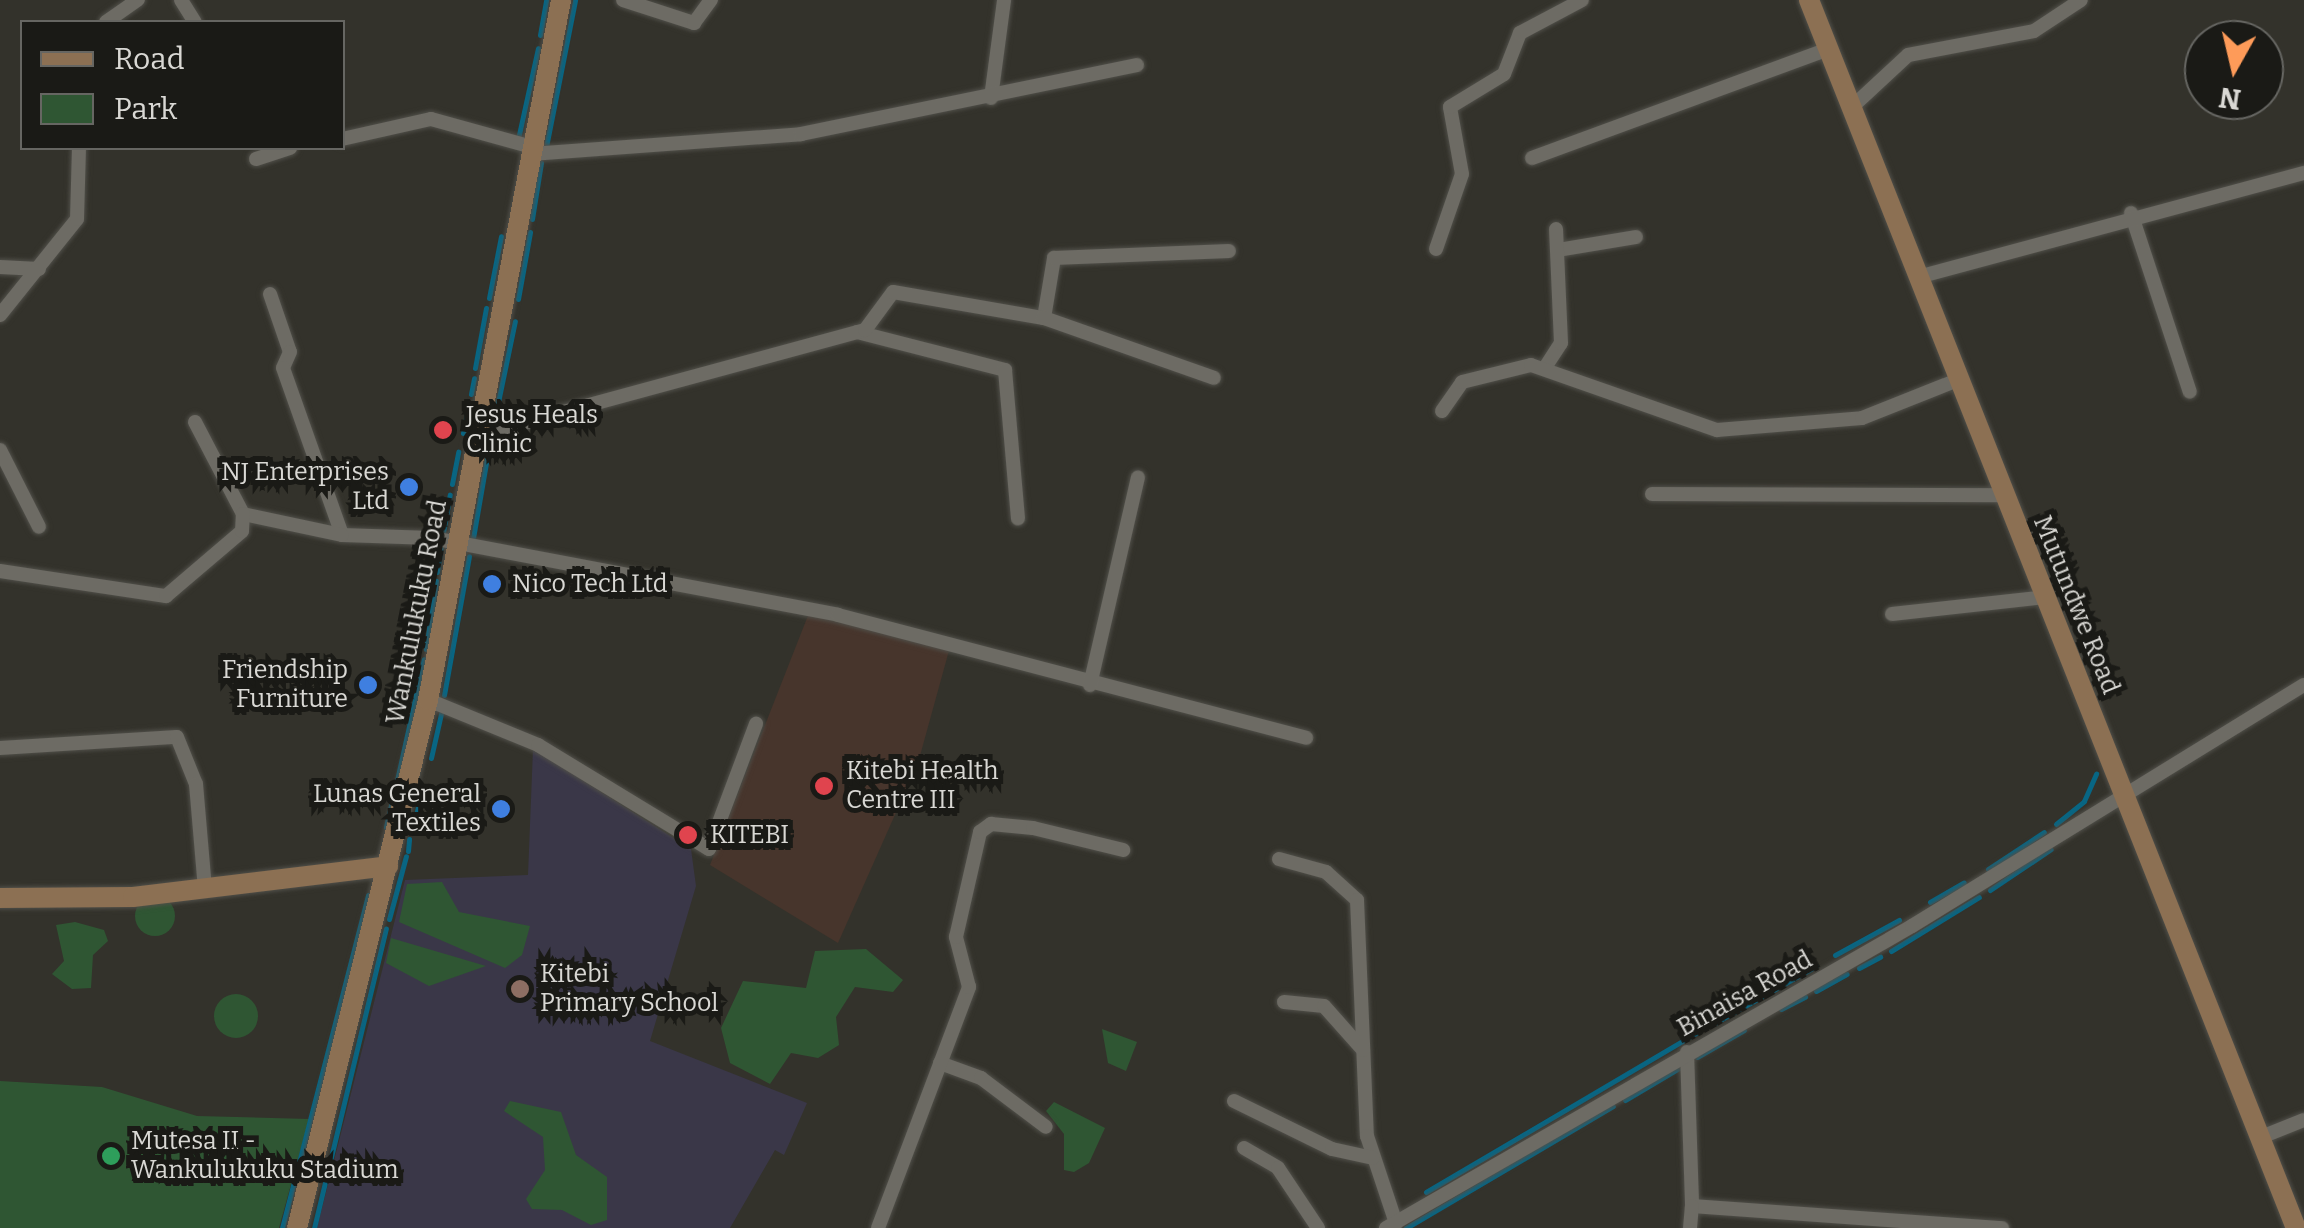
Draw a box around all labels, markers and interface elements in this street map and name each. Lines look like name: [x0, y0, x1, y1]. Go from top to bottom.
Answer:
legend: [20, 20, 345, 150]
north arrow: [2184, 20, 2284, 120]
text: Road: [114, 41, 185, 77]
text: N: [2217, 80, 2243, 116]
text: Park: [114, 91, 177, 127]
place label: Jesus Heals Clinic: [466, 401, 598, 460]
marker: Jesus Heals Clinic: [430, 417, 456, 443]
place label: NJ Enterprises Ltd: [221, 458, 389, 517]
marker: NJ Enterprises Ltd: [398, 476, 420, 498]
street label: Wankulukuku Road: [381, 497, 453, 727]
street label: Mutundwe Road: [2027, 512, 2125, 698]
place label: Nico Tech Ltd: [512, 569, 668, 599]
marker: Nico Tech Ltd: [481, 573, 503, 595]
place label: Friendship Furniture: [222, 656, 348, 715]
marker: Friendship Furniture: [357, 674, 379, 696]
place label: Kitebi Health Centre III: [846, 757, 998, 816]
marker: Kitebi Health Centre III: [811, 773, 837, 799]
place label: Lunas General Textiles: [313, 780, 481, 839]
marker: Lunas General Textiles: [490, 798, 512, 820]
place label: KITEBI: [710, 820, 789, 850]
marker: KITEBI: [675, 822, 701, 848]
street label: Binaisa Road: [1672, 945, 1818, 1043]
place label: Kitebi Primary School: [540, 960, 718, 1019]
marker: Kitebi Primary School: [509, 978, 531, 1000]
place label: Mutesa II - Wankulukuku Stadium: [131, 1127, 398, 1186]
marker: Mutesa II - Wankulukuku Stadium: [100, 1145, 122, 1167]

